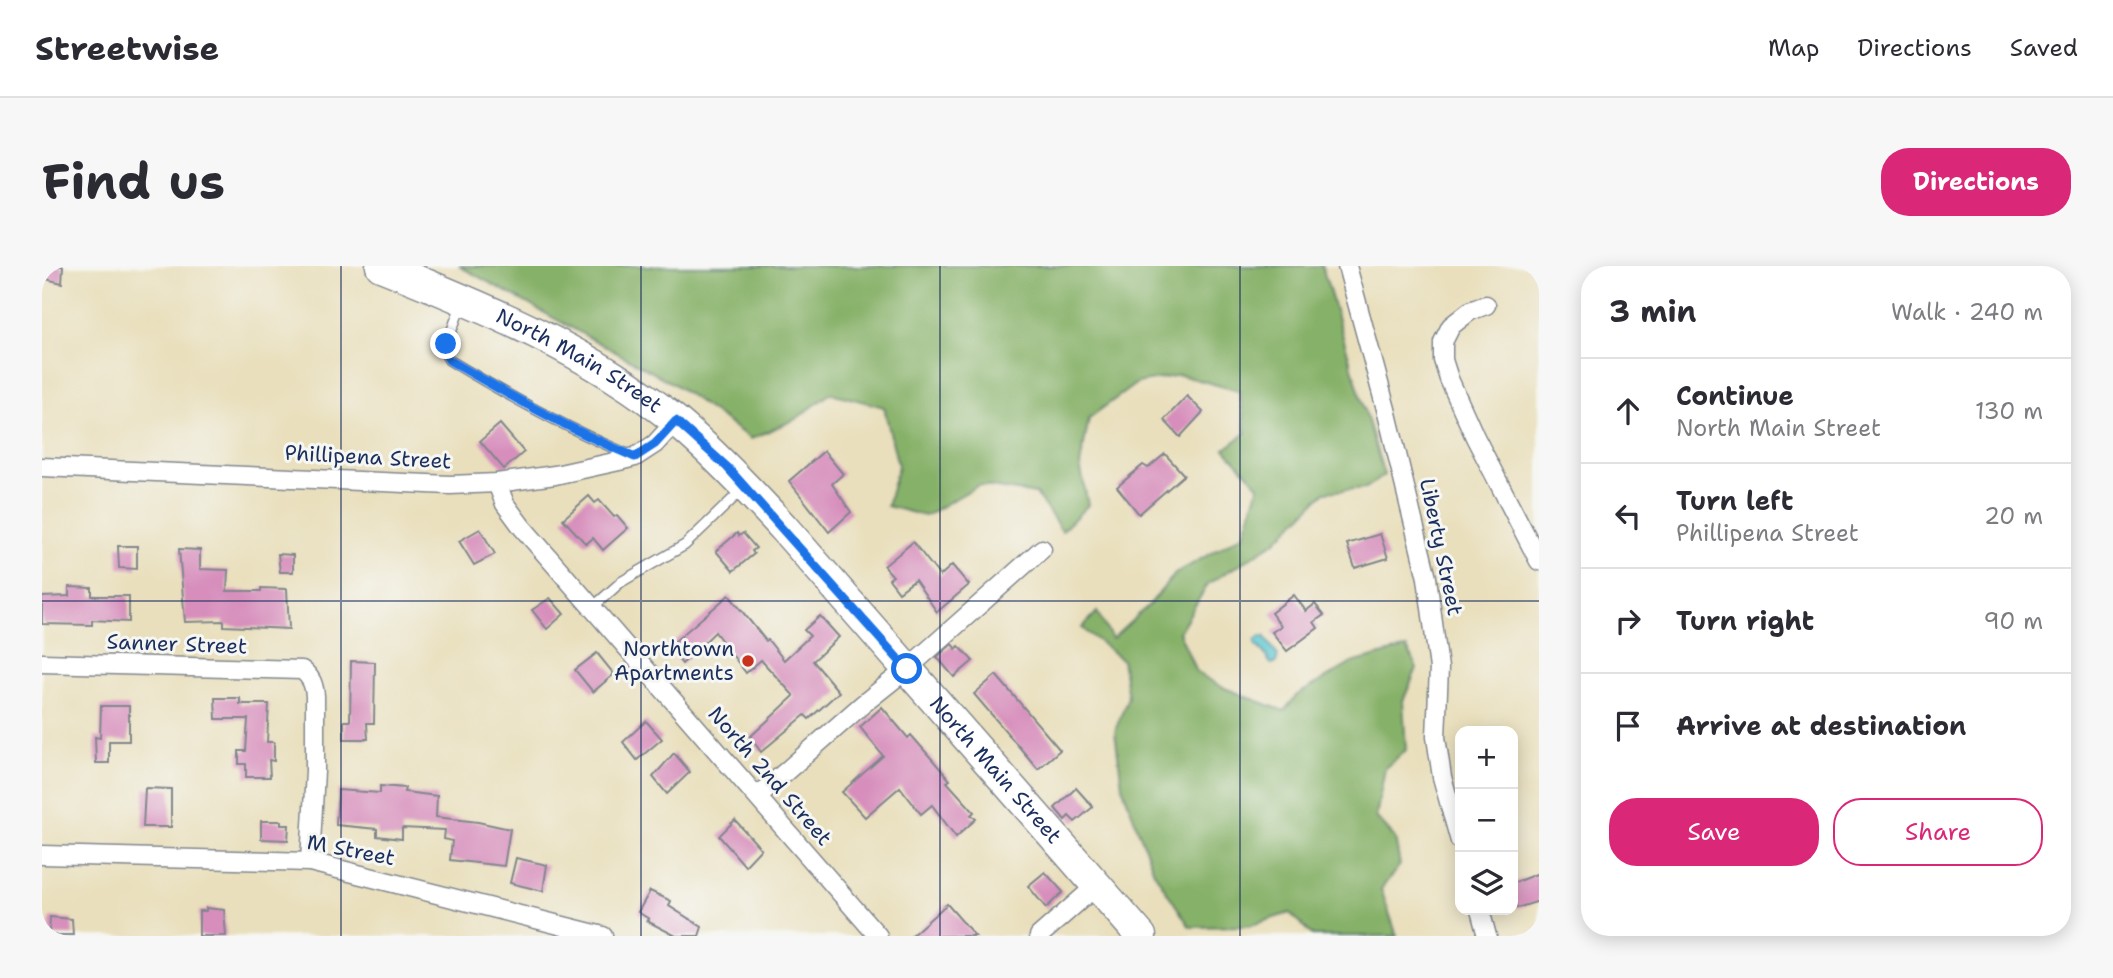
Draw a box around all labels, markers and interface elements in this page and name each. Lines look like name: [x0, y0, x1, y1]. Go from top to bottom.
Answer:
text: Streetwise: [35, 26, 219, 71]
text: Map: [1768, 32, 1819, 64]
text: Directions: [1857, 32, 1972, 64]
text: Saved: [2010, 32, 2078, 64]
button: Directions: [1881, 148, 2071, 216]
text: Find us: [42, 149, 225, 215]
text: 3 min: [1609, 291, 1696, 332]
text: Walk · 240 m: [1891, 297, 2043, 327]
street label: North Main Street: [492, 302, 668, 419]
route end: [430, 328, 461, 359]
text: Continue: [1676, 378, 1794, 413]
icon: ahead: [1609, 392, 1647, 430]
text: 130 m: [1975, 396, 2043, 426]
text: North Main Street: [1676, 413, 1881, 443]
street label: Phillipena Street: [284, 439, 452, 475]
street label: Liberty Street: [1413, 476, 1469, 618]
text: Turn left: [1676, 483, 1793, 518]
icon: left: [1609, 497, 1647, 535]
text: 20 m: [1984, 501, 2043, 531]
text: Phillipena Street: [1676, 518, 1859, 548]
icon: right: [1609, 602, 1647, 640]
text: Turn right: [1676, 603, 1814, 638]
text: 90 m: [1983, 606, 2043, 636]
street label: Sanner Street: [106, 628, 248, 660]
place label: Northtown Apartments: [614, 635, 734, 687]
marker: Northtown Apartments: [740, 653, 756, 669]
route start: [891, 653, 922, 684]
street label: North Main Street: [923, 690, 1068, 850]
street label: North 2nd Street: [702, 701, 838, 851]
icon: arrive: [1609, 707, 1647, 745]
text: Arrive at destination: [1676, 708, 1966, 743]
map controls: [1455, 726, 1518, 915]
button: +: [1455, 726, 1518, 789]
button: −: [1455, 789, 1518, 852]
button: Save: [1609, 798, 1819, 866]
button: Share: [1833, 798, 2043, 866]
street label: M Street: [305, 828, 397, 872]
button: layers: [1455, 852, 1518, 915]

